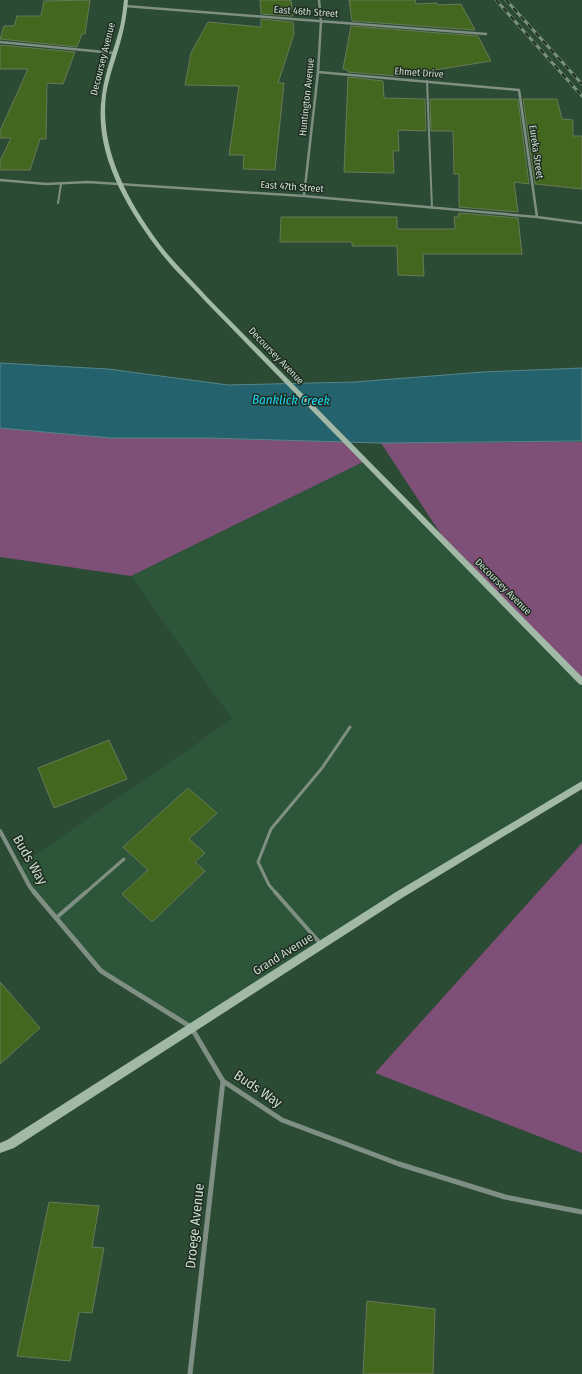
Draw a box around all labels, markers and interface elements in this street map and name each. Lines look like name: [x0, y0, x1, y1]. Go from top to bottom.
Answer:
street label: East 46th Street: [273, 4, 339, 20]
street label: Decoursey Avenue: [88, 21, 118, 97]
street label: Huntington Avenue: [297, 57, 317, 137]
street label: Ehmet Drive: [394, 65, 444, 81]
street label: Eureka Street: [526, 124, 546, 180]
street label: East 47th Street: [260, 179, 325, 195]
street label: Decoursey Avenue: [246, 325, 306, 387]
water label: Banklick Creek: [252, 392, 331, 408]
street label: Decoursey Avenue: [472, 556, 534, 618]
street label: Buds Way: [9, 832, 51, 889]
street label: Grand Avenue: [250, 930, 316, 978]
street label: Buds Way: [231, 1067, 286, 1112]
street label: Droege Avenue: [182, 1182, 208, 1269]

